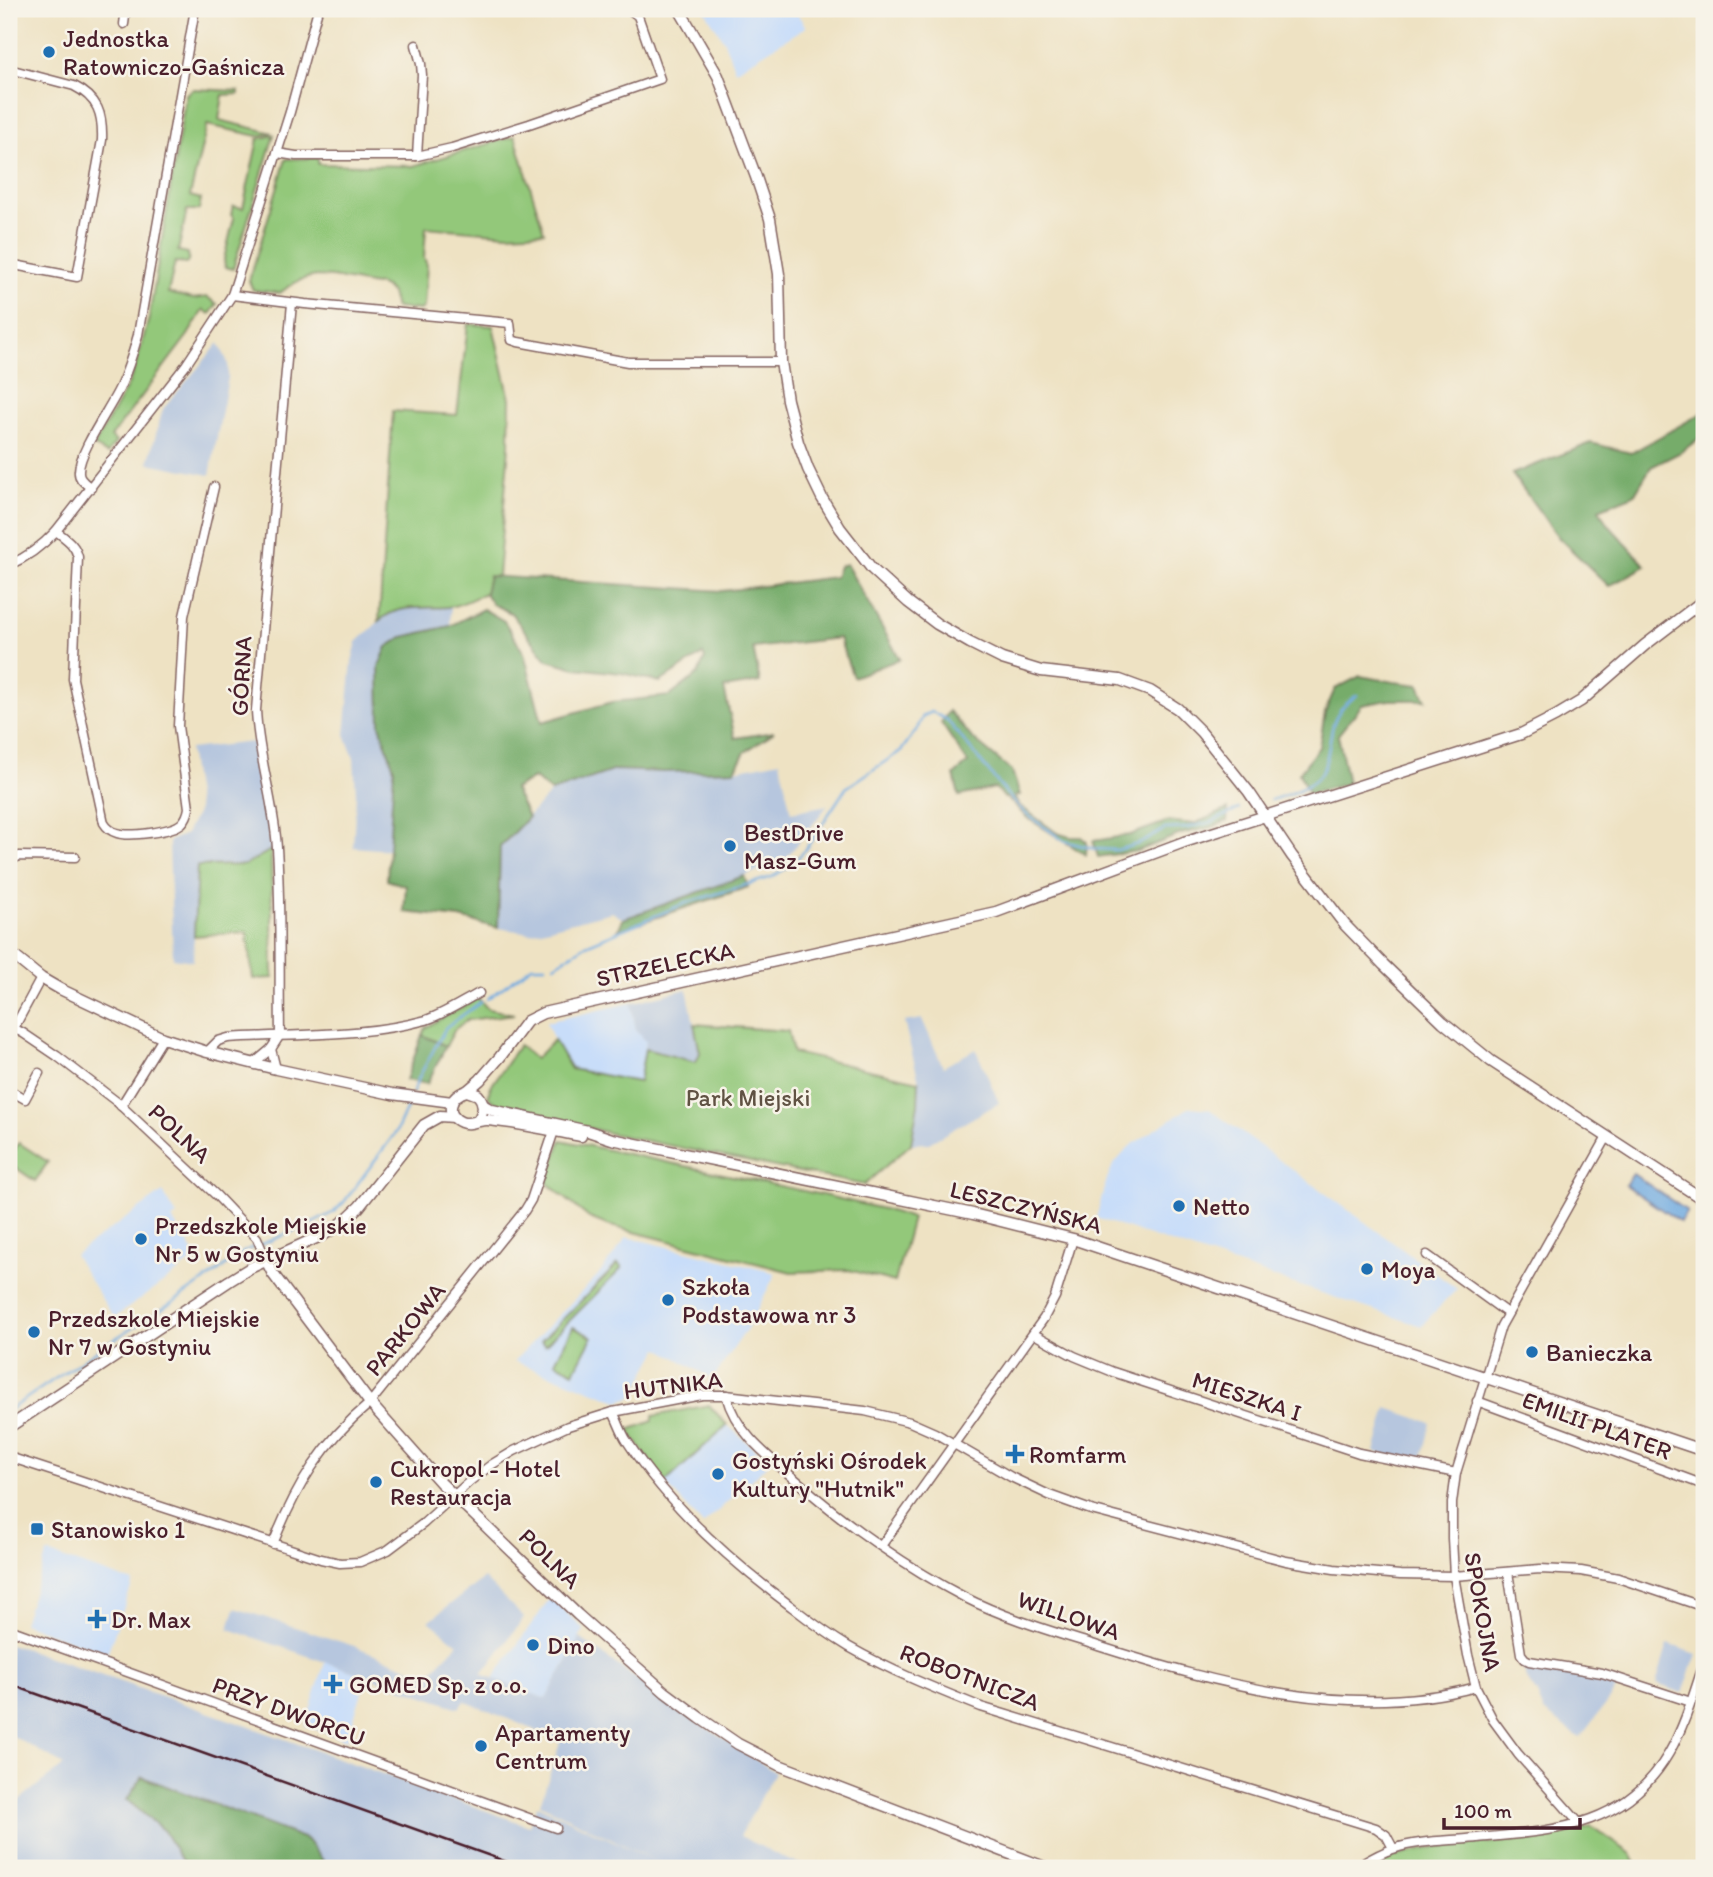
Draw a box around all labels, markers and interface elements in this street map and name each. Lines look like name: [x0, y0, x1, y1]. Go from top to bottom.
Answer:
place label: Jednostka Ratowniczo-Gaśnicza: [63, 24, 285, 81]
marker: Jednostka Ratowniczo-Gaśnicza: [41, 44, 57, 60]
street label: GÓRNA: [224, 635, 258, 717]
place label: BestDrive Masz-Gum: [744, 818, 856, 875]
marker: BestDrive Masz-Gum: [722, 838, 738, 854]
street label: STRZELECKA: [593, 935, 737, 993]
park label: Park Miejski: [686, 1083, 810, 1112]
street label: POLNA: [143, 1097, 217, 1169]
street label: LESZCZYŃSKA: [947, 1174, 1105, 1240]
place label: Netto: [1193, 1192, 1250, 1221]
marker: Netto: [1171, 1198, 1187, 1214]
place label: Przedszkole Miejskie Nr 5 w Gostyniu: [155, 1211, 367, 1268]
marker: Przedszkole Miejskie Nr 5 w Gostyniu: [133, 1231, 149, 1247]
place label: Moya: [1381, 1255, 1435, 1284]
marker: Moya: [1359, 1261, 1375, 1277]
place label: Szkoła Podstawowa nr 3: [682, 1272, 856, 1329]
street label: PARKOWA: [359, 1276, 451, 1382]
marker: Szkoła Podstawowa nr 3: [660, 1292, 676, 1308]
place label: Przedszkole Miejskie Nr 7 w Gostyniu: [48, 1304, 260, 1361]
marker: Przedszkole Miejskie Nr 7 w Gostyniu: [26, 1324, 42, 1340]
place label: Banieczka: [1546, 1338, 1653, 1367]
marker: Banieczka: [1524, 1344, 1540, 1360]
street label: HUTNIKA: [622, 1365, 724, 1405]
street label: MIESZKA I: [1189, 1365, 1305, 1427]
street label: EMILII PLATER: [1518, 1385, 1676, 1465]
place label: Romfarm: [1029, 1440, 1126, 1469]
place label: Gostyński Ośrodek Kultury "Hutnik": [732, 1446, 927, 1503]
marker: Romfarm: [1007, 1446, 1023, 1462]
place label: Cukropol - Hotel Restauracja: [390, 1454, 561, 1511]
marker: Gostyński Ośrodek Kultury "Hutnik": [710, 1466, 726, 1482]
marker: Cukropol - Hotel Restauracja: [368, 1474, 384, 1490]
place label: Stanowisko 1: [51, 1515, 185, 1544]
marker: Stanowisko 1: [29, 1521, 45, 1537]
street label: POLNA: [513, 1522, 587, 1594]
street label: SPOKOJNA: [1458, 1550, 1508, 1674]
street label: WILLOWA: [1014, 1584, 1124, 1646]
place label: Dr. Max: [111, 1605, 191, 1634]
marker: Dr. Max: [89, 1611, 105, 1627]
place label: Dino: [547, 1631, 595, 1660]
marker: Dino: [525, 1637, 541, 1653]
street label: ROBOTNICZA: [896, 1637, 1044, 1717]
street label: PRZY DWORCU: [209, 1670, 369, 1752]
place label: GOMED Sp. z o.o.: [349, 1670, 527, 1699]
marker: GOMED Sp. z o.o.: [323, 1674, 343, 1694]
place label: Apartamenty Centrum: [495, 1718, 630, 1775]
marker: Apartamenty Centrum: [473, 1738, 489, 1754]
scale bar: [1444, 1786, 1580, 1830]
text: 100 m: [1454, 1798, 1512, 1823]

